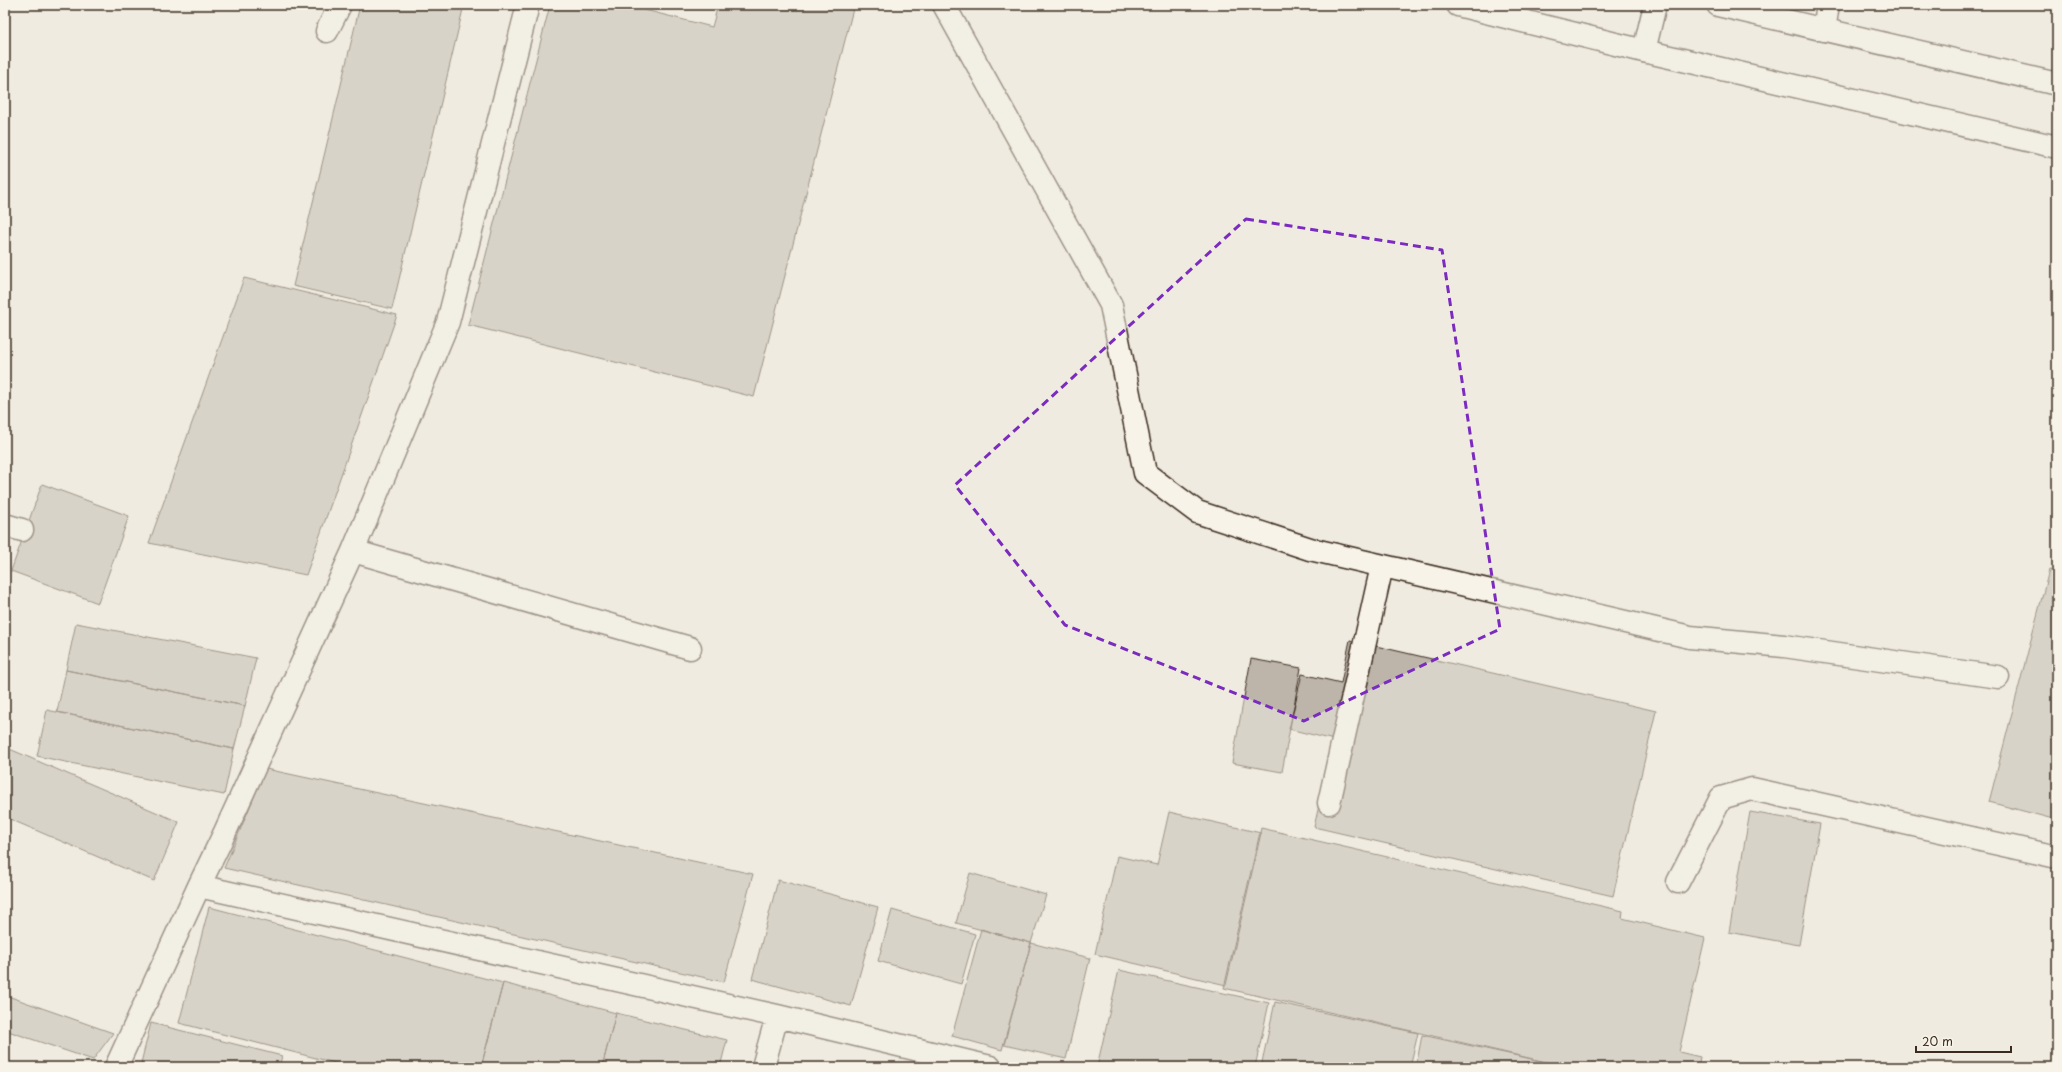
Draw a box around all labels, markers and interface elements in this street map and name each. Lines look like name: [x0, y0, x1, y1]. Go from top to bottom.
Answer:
scale bar: [1916, 1028, 2011, 1054]
text: 20 m: [1922, 1032, 1953, 1050]

